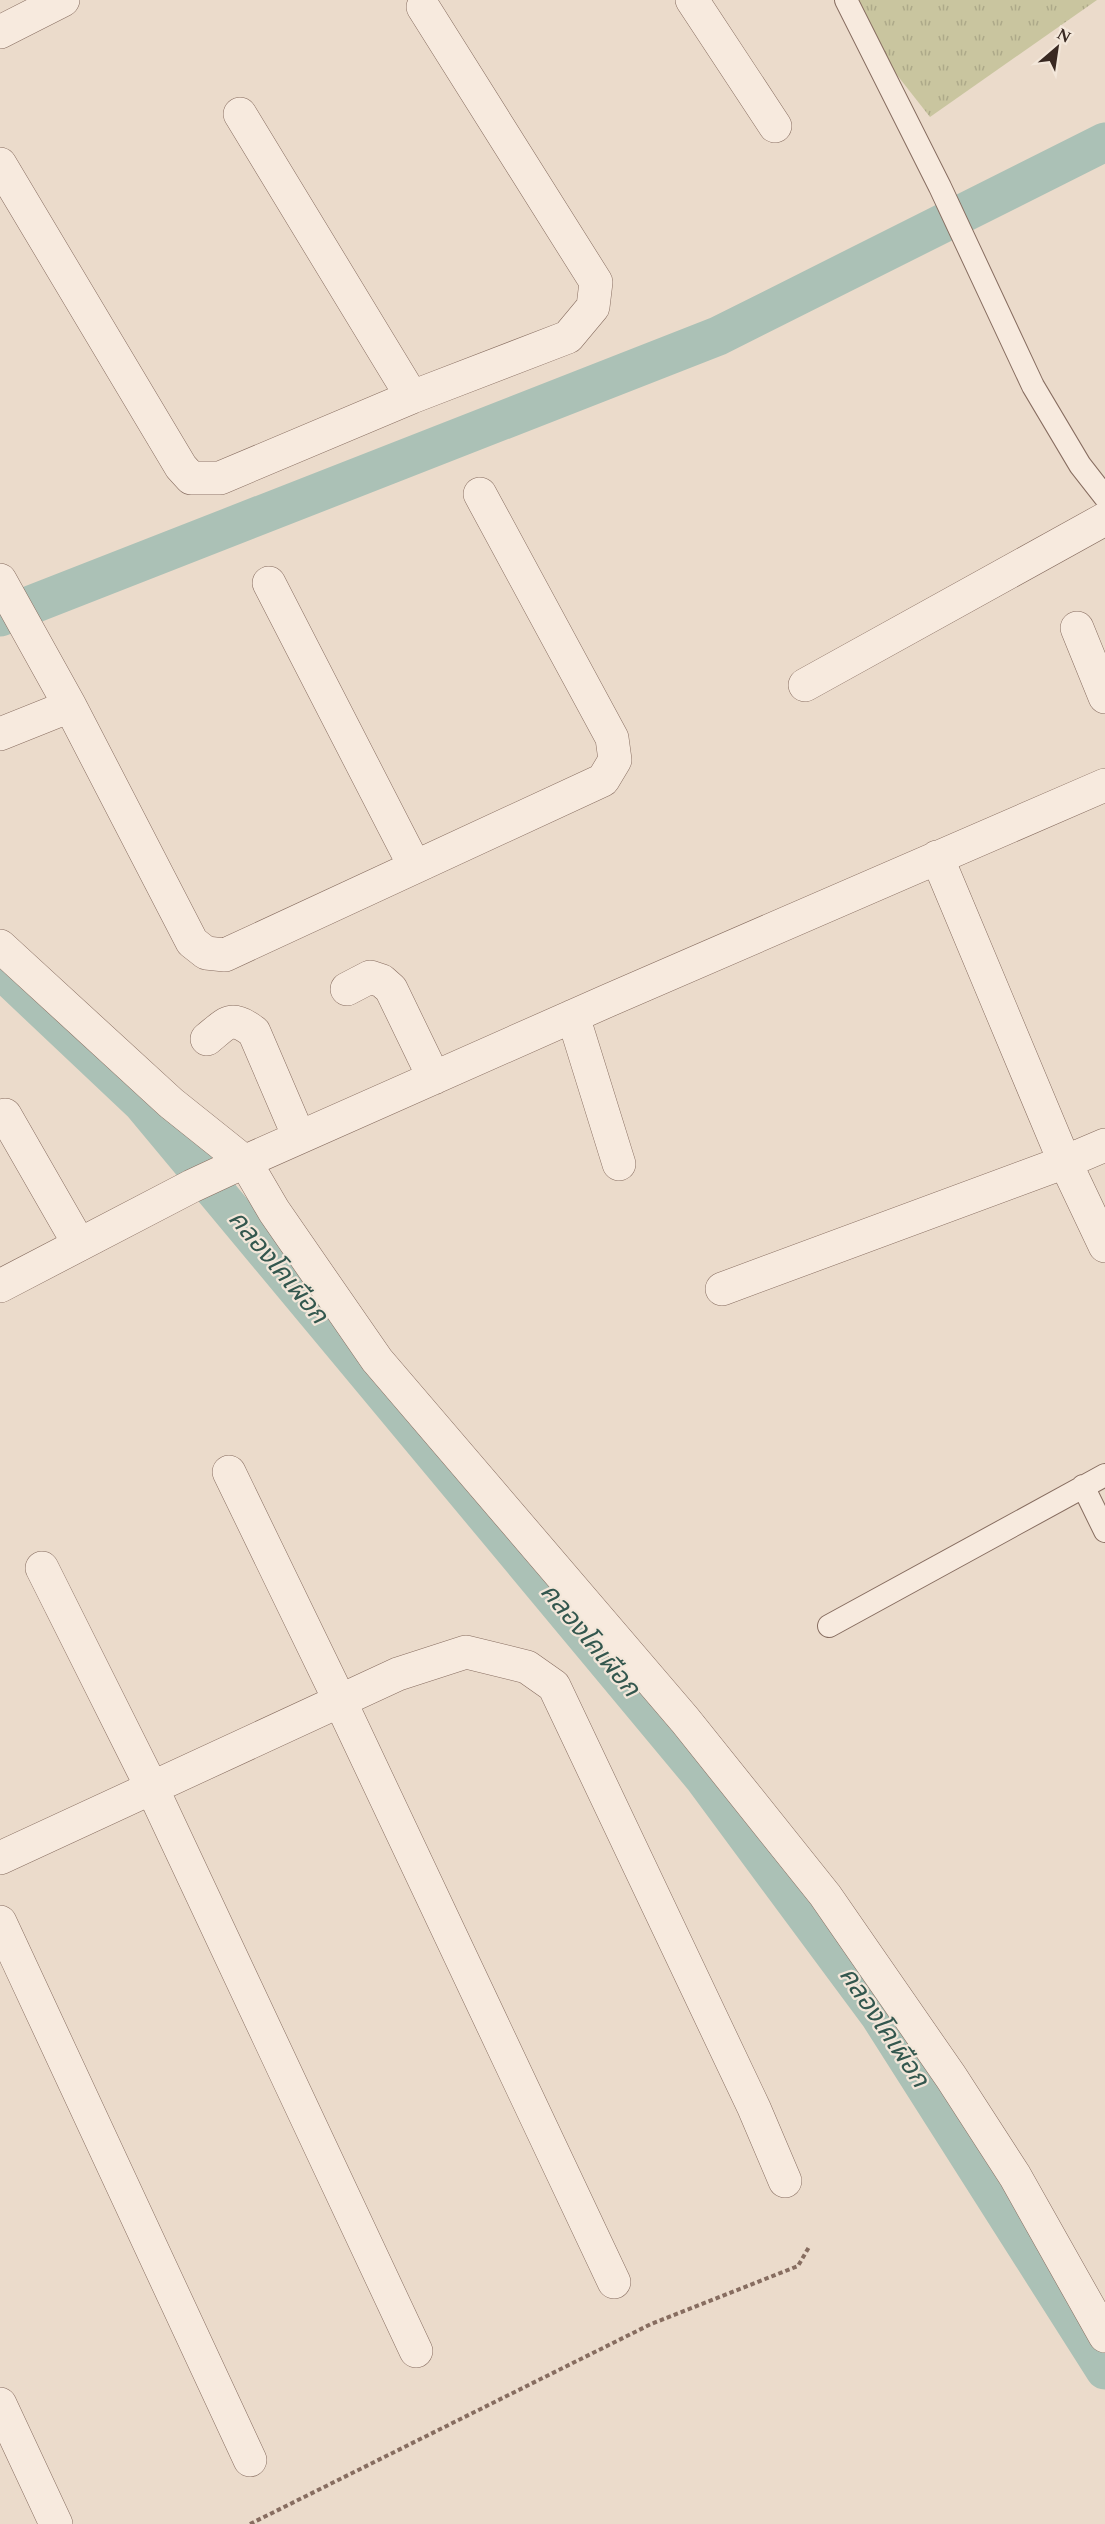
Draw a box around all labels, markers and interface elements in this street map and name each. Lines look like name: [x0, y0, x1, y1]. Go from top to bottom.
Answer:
north arrow: [1027, 18, 1087, 78]
text: N: [1052, 22, 1075, 49]
water label: คลองโคเผือก: [218, 1201, 339, 1334]
water label: คลองโคเผือก: [530, 1574, 651, 1707]
water label: คลองโคเผือก: [829, 1958, 940, 2097]

